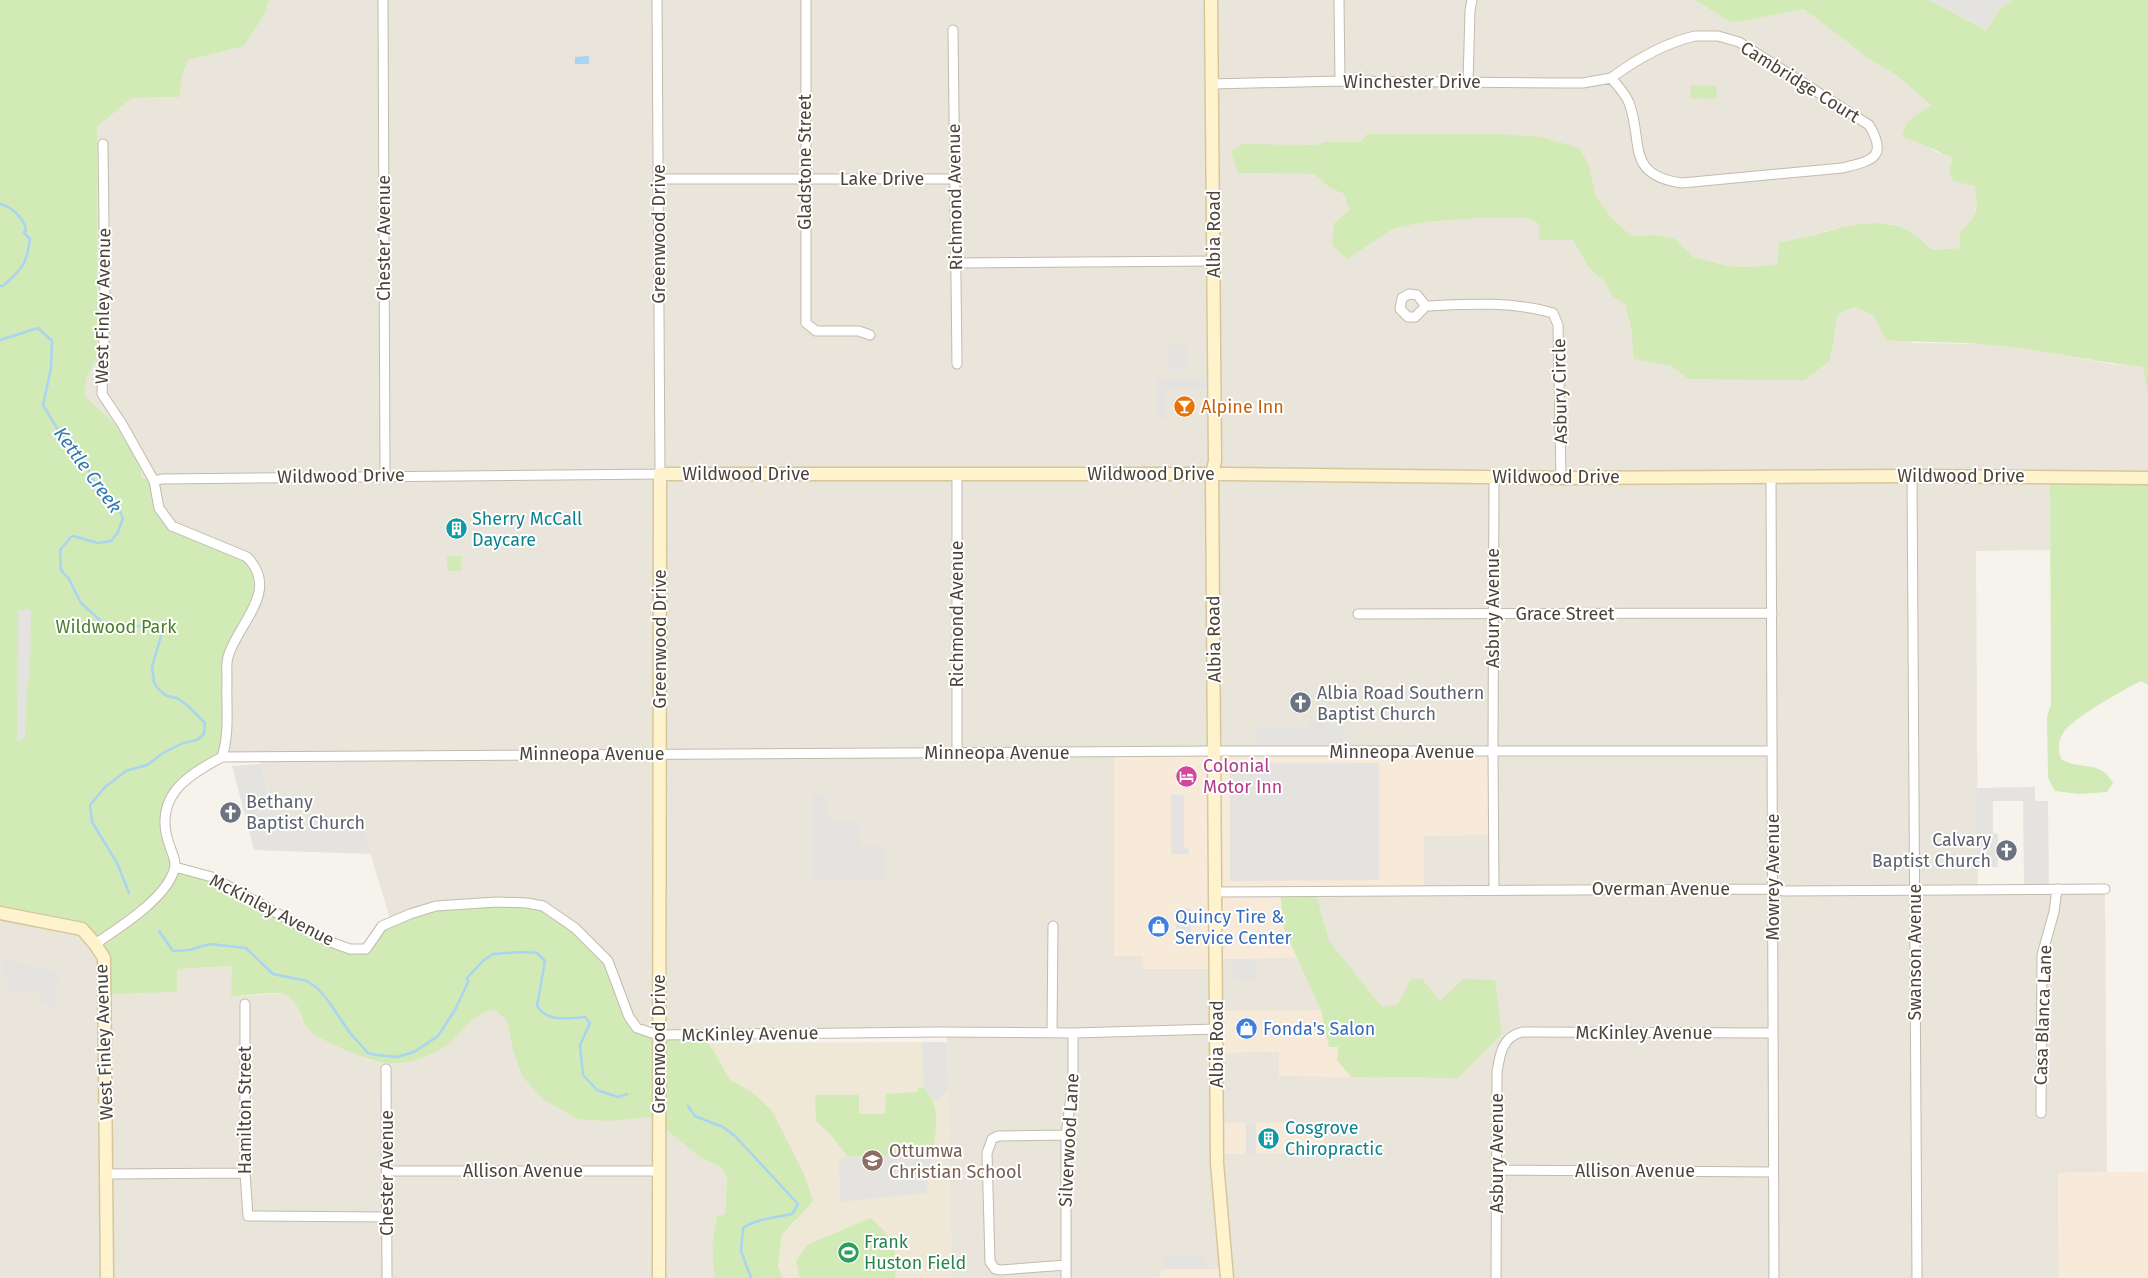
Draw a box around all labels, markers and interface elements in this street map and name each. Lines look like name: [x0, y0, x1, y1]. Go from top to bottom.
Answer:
street label: Cambridge Court: [1736, 37, 1864, 128]
street label: Winchester Drive: [1343, 71, 1481, 93]
street label: Gladstone Street: [794, 93, 816, 230]
street label: Richmond Avenue: [943, 123, 967, 271]
street label: Greenwood Drive: [648, 164, 670, 304]
street label: Lake Drive: [840, 168, 924, 190]
street label: Chester Avenue: [373, 175, 395, 301]
street label: Albia Road: [1203, 190, 1225, 278]
street label: West Finley Avenue: [91, 228, 115, 384]
street label: Asbury Circle: [1548, 338, 1572, 444]
bar icon: Alpine Inn: [1173, 395, 1197, 419]
place label: Alpine Inn: [1201, 396, 1284, 418]
water label: Kettle Creek: [49, 422, 127, 518]
street label: Wildwood Drive: [682, 463, 810, 485]
street label: Wildwood Drive: [1087, 463, 1215, 485]
street label: Wildwood Drive: [277, 464, 405, 488]
street label: Wildwood Drive: [1897, 465, 2025, 487]
street label: Wildwood Drive: [1492, 466, 1620, 488]
place label: Sherry McCall Daycare: [472, 508, 582, 551]
building icon: Sherry McCall Daycare: [444, 517, 468, 541]
street label: Richmond Avenue: [946, 541, 968, 687]
street label: Asbury Avenue: [1482, 548, 1504, 668]
street label: Greenwood Drive: [649, 569, 671, 709]
street label: Albia Road: [1202, 595, 1226, 683]
street label: Grace Street: [1515, 603, 1615, 625]
park label: Wildwood Park: [56, 616, 177, 638]
place label: Albia Road Southern Baptist Church: [1317, 682, 1484, 725]
church icon: Albia Road Southern Baptist Church: [1289, 691, 1313, 715]
street label: Minneopa Avenue: [1329, 741, 1475, 763]
street label: Minneopa Avenue: [924, 742, 1070, 764]
street label: Minneopa Avenue: [519, 743, 665, 765]
place label: Colonial Motor Inn: [1203, 755, 1282, 798]
hotel icon: Colonial Motor Inn: [1175, 764, 1199, 788]
place label: Bethany Baptist Church: [246, 791, 365, 834]
church icon: Bethany Baptist Church: [218, 800, 242, 824]
street label: Mowrey Avenue: [1762, 814, 1784, 940]
place label: Calvary Baptist Church: [1872, 829, 1991, 872]
church icon: Calvary Baptist Church: [1995, 838, 2019, 862]
street label: McKinley Avenue: [206, 869, 338, 951]
street label: Overman Avenue: [1592, 878, 1730, 900]
street label: Swanson Avenue: [1904, 884, 1926, 1020]
place label: Quincy Tire & Service Center: [1175, 906, 1291, 949]
shop icon: Quincy Tire & Service Center: [1147, 915, 1171, 939]
street label: Casa Blanca Lane: [2030, 944, 2056, 1086]
street label: West Finley Avenue: [90, 964, 118, 1120]
street label: Greenwood Drive: [648, 974, 670, 1114]
street label: Albia Road: [1206, 1000, 1228, 1088]
shop icon: Fonda's Salon: [1235, 1017, 1259, 1041]
place label: Fonda's Salon: [1263, 1018, 1375, 1040]
street label: McKinley Avenue: [681, 1022, 819, 1046]
street label: McKinley Avenue: [1575, 1022, 1713, 1044]
street label: Hamilton Street: [234, 1045, 256, 1174]
street label: Silverwood Lane: [1055, 1073, 1083, 1207]
street label: Asbury Avenue: [1486, 1093, 1508, 1213]
street label: Chester Avenue: [376, 1110, 398, 1236]
place label: Cosgrove Chiropractic: [1285, 1117, 1383, 1160]
building icon: Cosgrove Chiropractic: [1257, 1126, 1281, 1150]
place label: Ottumwa Christian School: [889, 1140, 1022, 1183]
school or university icon: Ottumwa Christian School: [861, 1149, 885, 1173]
street label: Allison Avenue: [463, 1160, 583, 1182]
street label: Allison Avenue: [1575, 1160, 1695, 1182]
place label: Frank Huston Field: [864, 1231, 966, 1274]
sports icon: Frank Huston Field: [836, 1240, 860, 1264]

